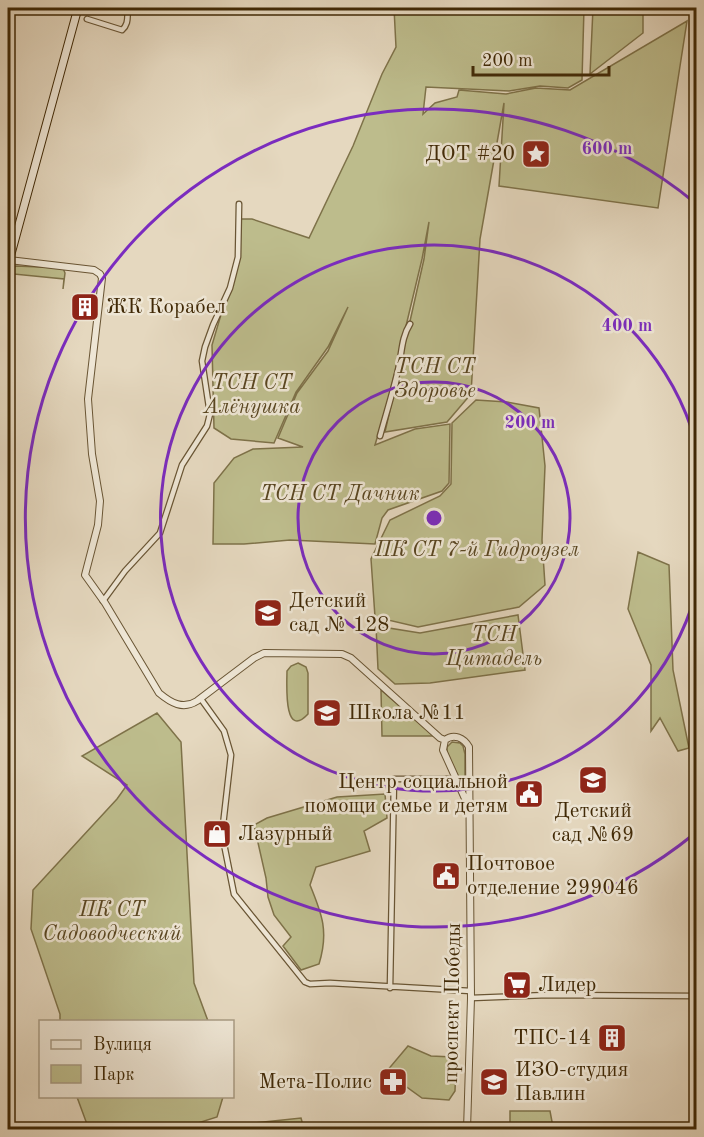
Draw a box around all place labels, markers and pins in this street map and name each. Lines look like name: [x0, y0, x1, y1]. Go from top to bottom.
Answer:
place icon: ДОТ #20: [520, 138, 552, 170]
place label: ДОТ #20: [425, 144, 515, 165]
building icon: ЖК Корабел: [69, 291, 101, 323]
place label: ЖК Корабел: [106, 297, 226, 318]
centre of rings: [424, 508, 444, 528]
place label: Детский сад № 128: [289, 591, 390, 636]
school or university icon: Детский сад № 128: [252, 597, 284, 629]
school or university icon: Школа №11: [311, 697, 343, 729]
place label: Школа №11: [348, 703, 466, 724]
school or university icon: Детский сад №69: [577, 764, 609, 796]
place label: Центр социальной помощи семье и детям: [304, 772, 508, 817]
public building icon: Центр социальной помощи семье и детям: [513, 778, 545, 810]
place label: Детский сад №69: [552, 801, 634, 846]
shop icon: Лазурный: [201, 818, 233, 850]
place label: Лазурный: [238, 824, 333, 845]
place label: Почтовое отделение 299046: [467, 854, 639, 899]
public building icon: Почтовое отделение 299046: [430, 860, 462, 892]
supermarket icon: Лидер: [501, 969, 533, 1001]
place label: Лидер: [538, 975, 596, 996]
building icon: ТПС-14: [596, 1022, 628, 1054]
place label: ТПС-14: [513, 1028, 591, 1049]
place label: ИЗО-студия Павлин: [515, 1060, 629, 1105]
pharmacy icon: Мета-Полис: [377, 1066, 409, 1098]
school or university icon: ИЗО-студия Павлин: [478, 1066, 510, 1098]
place label: Мета-Полис: [259, 1072, 372, 1093]

